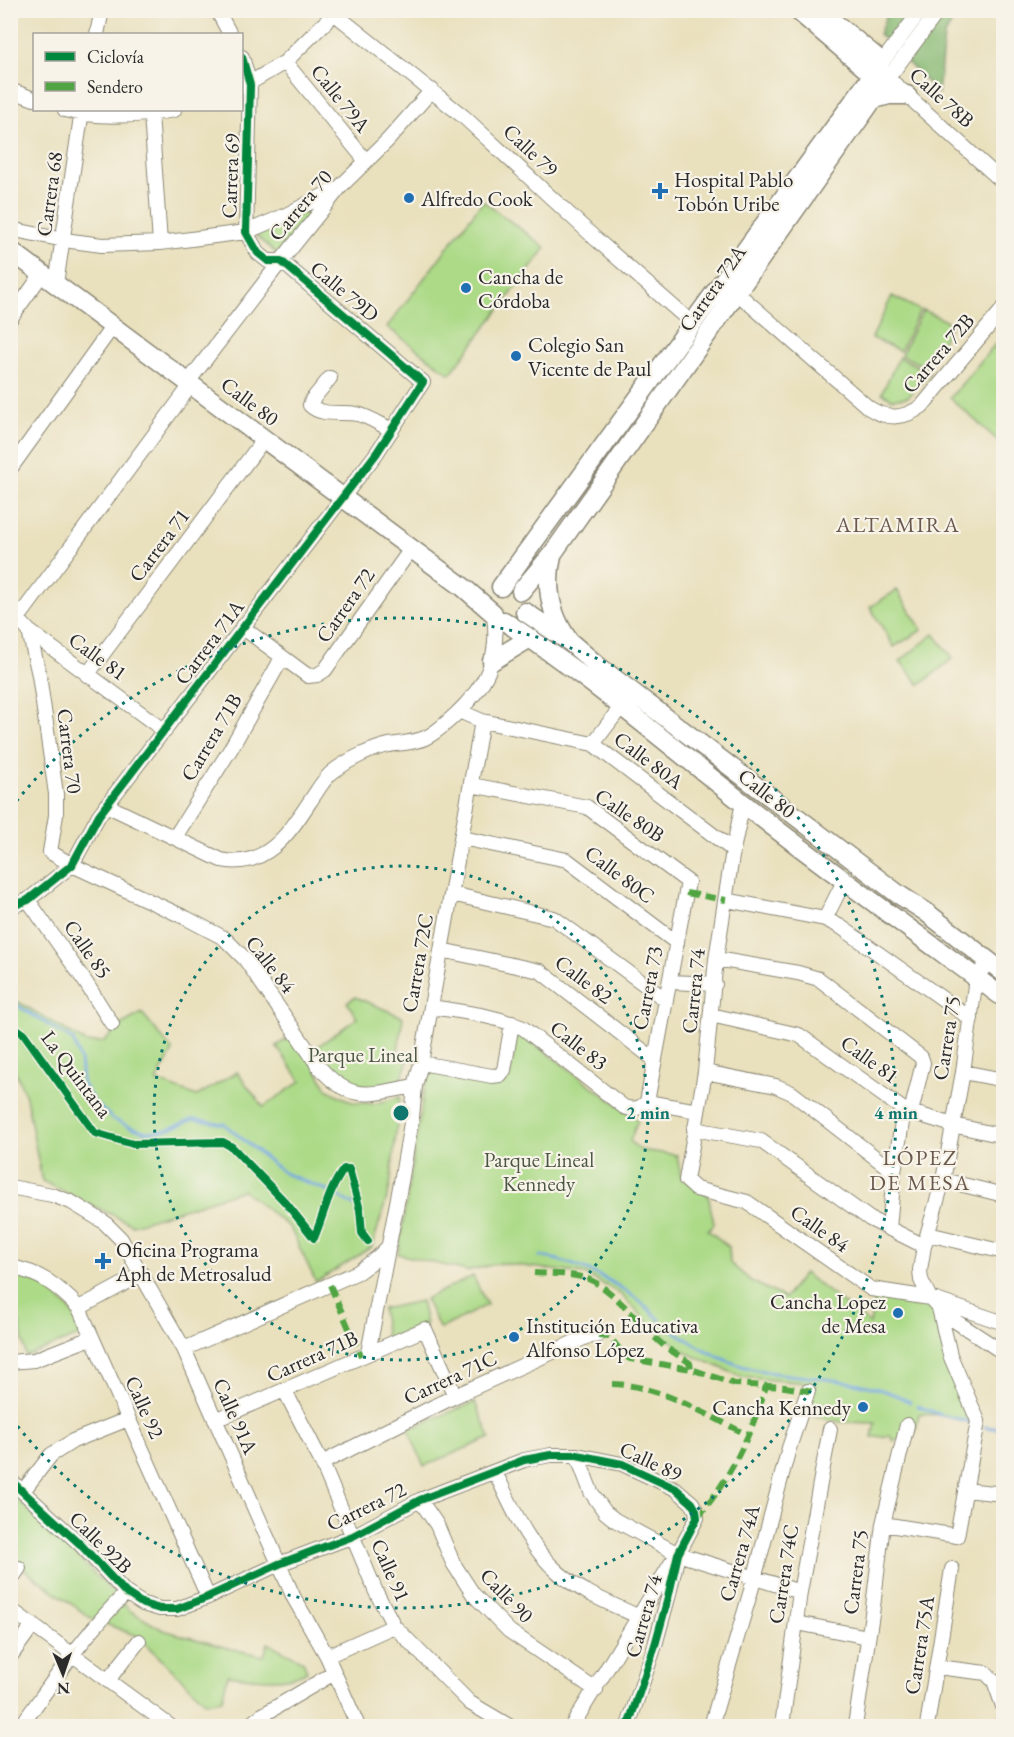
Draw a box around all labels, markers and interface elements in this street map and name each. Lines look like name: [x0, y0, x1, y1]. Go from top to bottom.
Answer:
legend: [33, 33, 243, 111]
text: Ciclovía: [87, 45, 145, 68]
street label: Calle 79A: [305, 58, 377, 138]
street label: Calle 78B: [904, 61, 980, 133]
text: Sendero: [87, 75, 143, 98]
street label: Calle 79: [498, 118, 564, 182]
street label: Carrera 69: [215, 133, 245, 219]
street label: Carrera 68: [30, 150, 68, 238]
street label: Carrera 70: [262, 164, 338, 246]
place label: Hospital Pablo Tobón Uribe: [674, 166, 793, 217]
marker: Hospital Pablo Tobón Uribe: [651, 182, 669, 200]
place label: Alfredo Cook: [420, 185, 534, 212]
marker: Alfredo Cook: [402, 191, 416, 205]
street label: Carrera 72A: [672, 239, 752, 337]
street label: Calle 79D: [305, 254, 385, 328]
place label: Cancha de Córdoba: [478, 263, 563, 314]
marker: Cancha de Córdoba: [459, 281, 473, 295]
street label: Carrera 72B: [896, 307, 980, 399]
place label: Colegio San Vicente de Paul: [528, 331, 651, 382]
marker: Colegio San Vicente de Paul: [509, 349, 523, 363]
street label: Calle 80: [216, 370, 284, 432]
street label: Carrera 71: [123, 503, 195, 587]
district label: ALTAMIRA: [835, 510, 960, 539]
street label: Carrera 72: [309, 562, 381, 648]
street label: Carrera 71A: [168, 594, 250, 690]
street label: Calle 81: [63, 626, 133, 686]
street label: Carrera 71B: [174, 688, 248, 786]
street label: Carrera 70: [51, 707, 89, 795]
street label: Calle 80A: [609, 725, 690, 795]
street label: Calle 80: [733, 762, 801, 824]
street label: Calle 80B: [590, 782, 670, 848]
street label: Calle 80C: [580, 839, 660, 909]
street label: Carrera 72C: [395, 911, 439, 1015]
street label: Calle 85: [58, 914, 118, 984]
street label: Calle 84: [240, 930, 302, 999]
street label: Carrera 73: [626, 944, 668, 1032]
street label: Carrera 74: [675, 946, 711, 1035]
street label: Calle 82: [550, 948, 618, 1010]
street label: Carrera 75: [926, 994, 966, 1082]
street label: Calle 83: [545, 1014, 613, 1076]
street label: La Quintana: [35, 1025, 119, 1124]
street label: Calle 81: [835, 1029, 905, 1089]
park label: Parque Lineal: [308, 1041, 418, 1068]
text: 2 min: [626, 1101, 670, 1124]
text: 4 min: [874, 1101, 918, 1124]
centre of rings: [391, 1103, 411, 1123]
district label: LÓPEZ DE MESA: [869, 1143, 971, 1197]
park label: Parque Lineal Kennedy: [484, 1146, 594, 1197]
street label: Calle 84: [785, 1198, 855, 1258]
place label: Oficina Programa Aph de Metrosalud: [115, 1236, 272, 1287]
marker: Oficina Programa Aph de Metrosalud: [94, 1252, 112, 1270]
place label: Cancha Lopez de Mesa: [770, 1288, 887, 1339]
marker: Cancha Lopez de Mesa: [891, 1306, 905, 1320]
place label: Institución Educativa Alfonso López: [525, 1312, 699, 1363]
street label: Carrera 71B: [262, 1324, 362, 1388]
marker: Institución Educativa Alfonso López: [507, 1330, 521, 1344]
street label: Carrera 71C: [399, 1344, 501, 1410]
street label: Calle 92: [119, 1371, 171, 1443]
street label: Calle 91A: [207, 1374, 265, 1459]
place label: Cancha Kennedy: [712, 1394, 852, 1421]
marker: Cancha Kennedy: [856, 1400, 870, 1414]
street label: Calle 89: [615, 1435, 687, 1487]
street label: Carrera 72: [322, 1475, 410, 1537]
street label: Carrera 74A: [712, 1501, 766, 1605]
street label: Calle 92B: [64, 1505, 138, 1579]
street label: Carrera 74C: [762, 1522, 804, 1626]
street label: Carrera 75: [836, 1528, 874, 1616]
street label: Calle 91: [365, 1534, 417, 1606]
street label: Calle 90: [474, 1562, 540, 1628]
street label: Carrera 74: [618, 1570, 668, 1661]
street label: Carrera 75A: [898, 1593, 940, 1696]
north arrow: [33, 1644, 93, 1704]
text: N: [57, 1678, 70, 1699]

